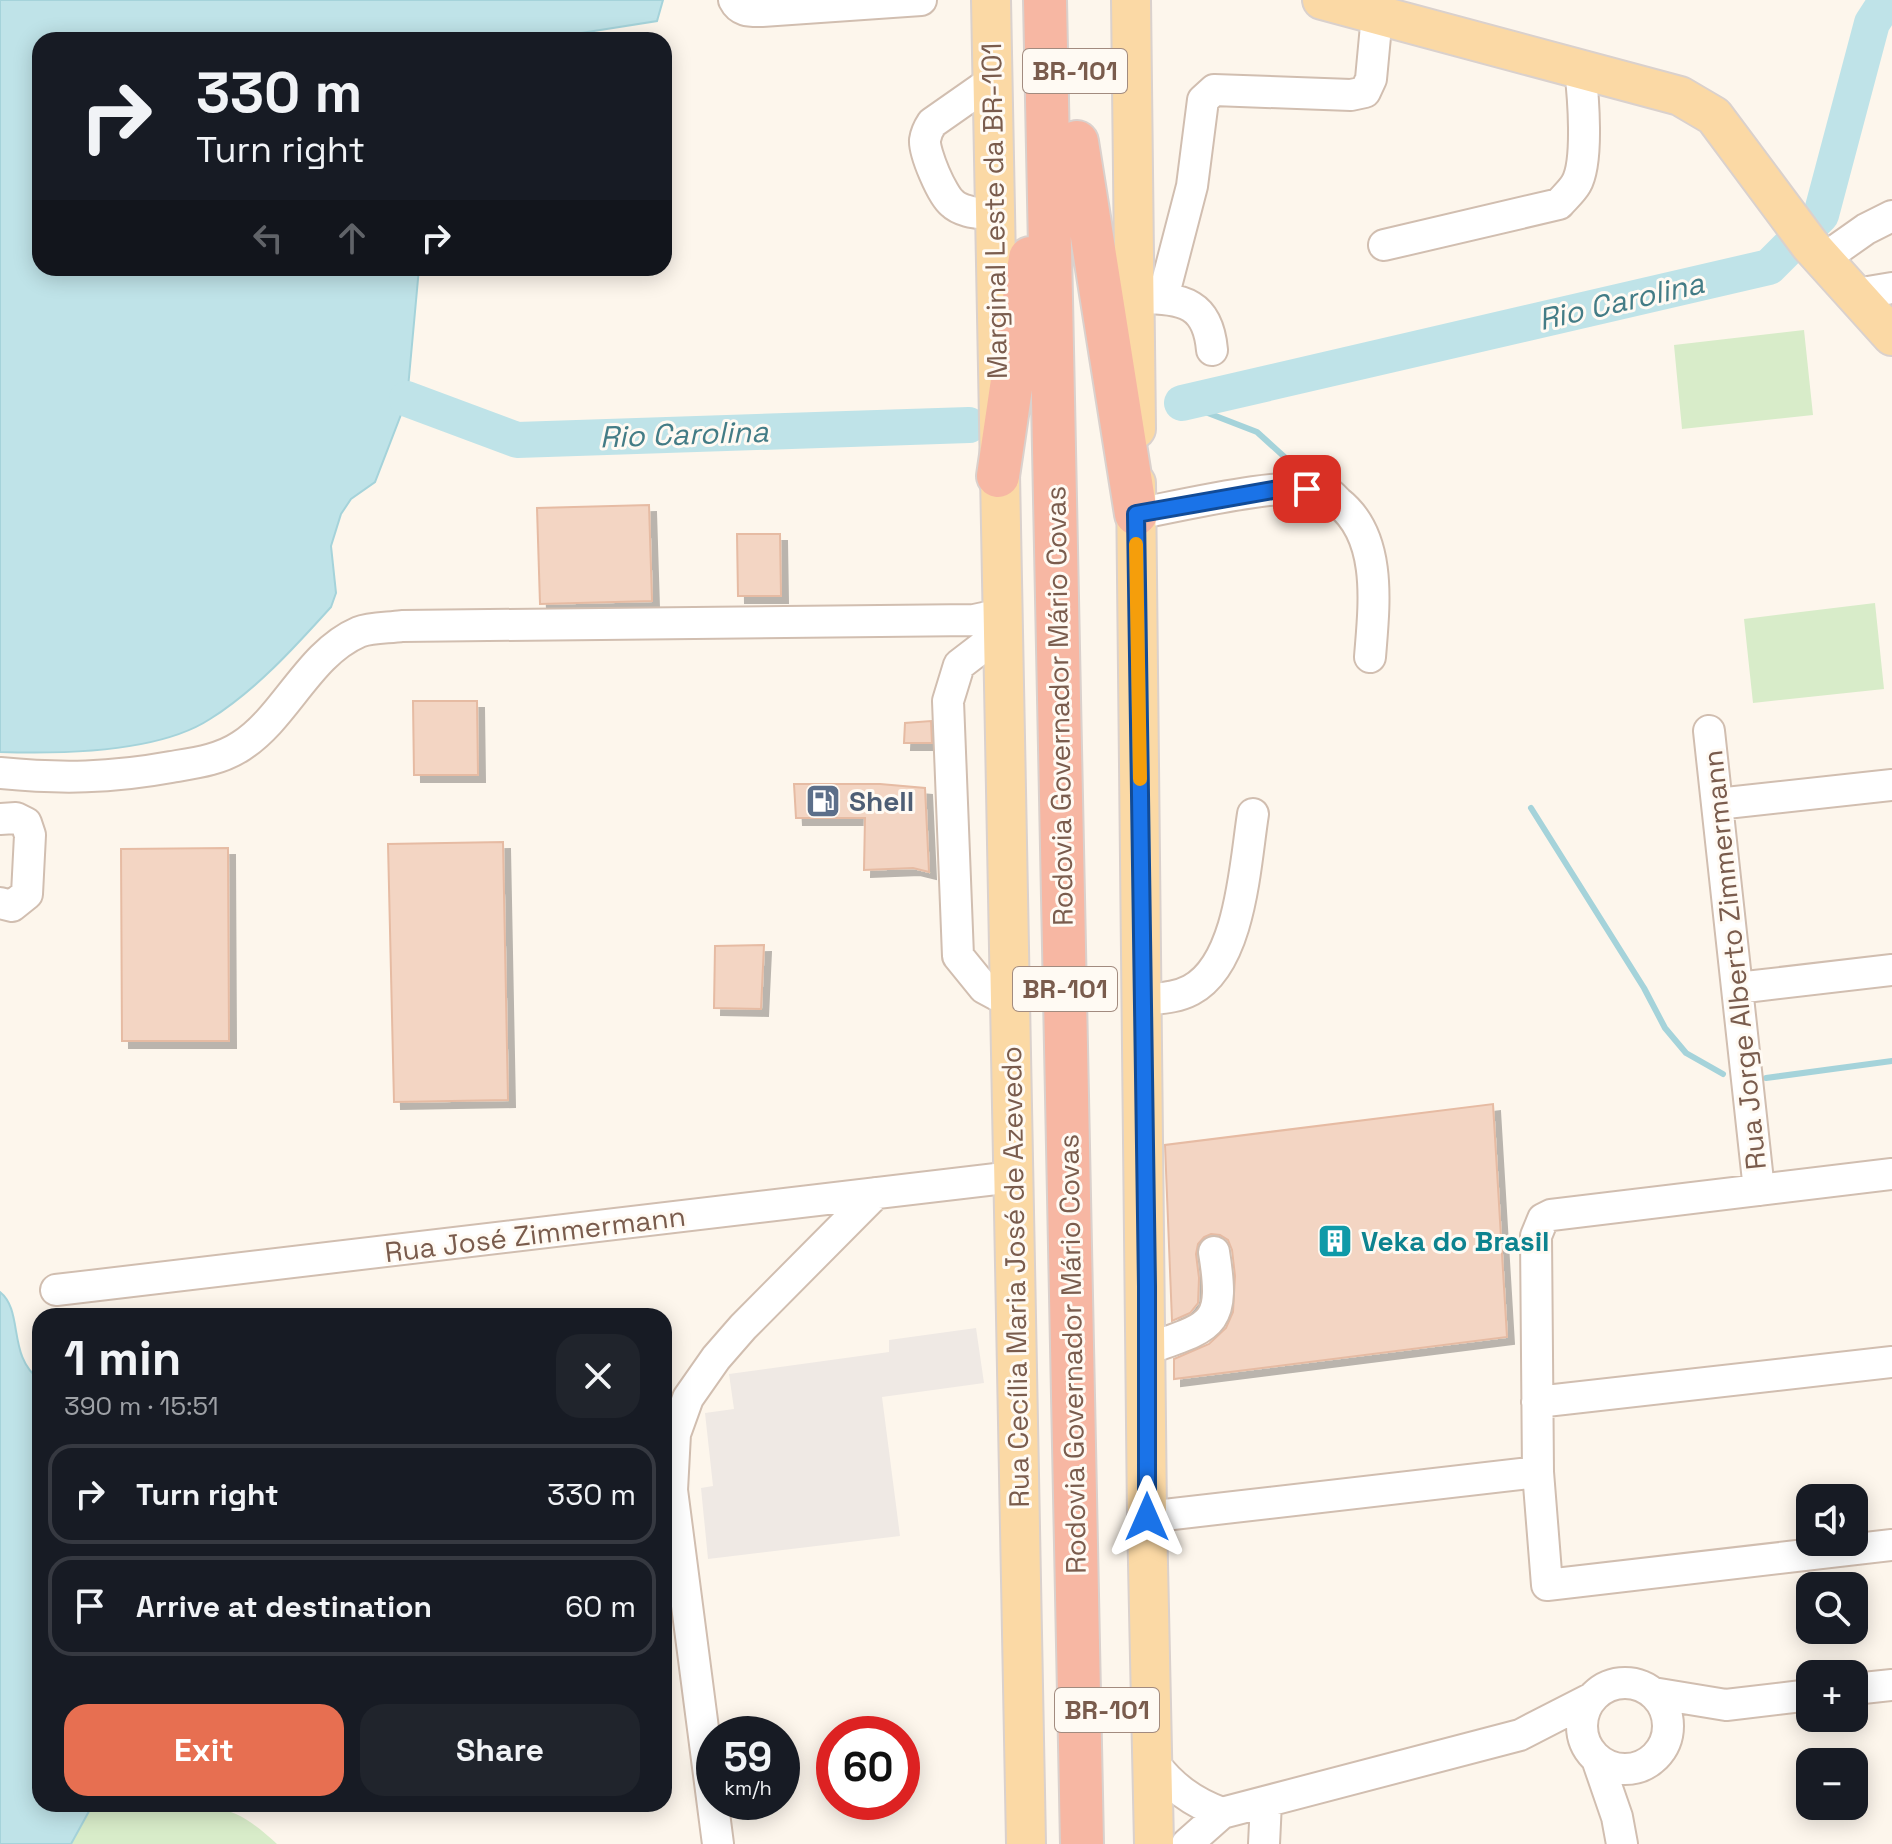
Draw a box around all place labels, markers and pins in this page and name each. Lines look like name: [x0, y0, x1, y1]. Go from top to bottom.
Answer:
pin: [1273, 455, 1341, 523]
fuel station icon: Shell: [804, 782, 842, 820]
place label: Shell: [849, 783, 914, 819]
building icon: Veka do Brasil: [1316, 1222, 1354, 1260]
place label: Veka do Brasil: [1361, 1223, 1550, 1259]

